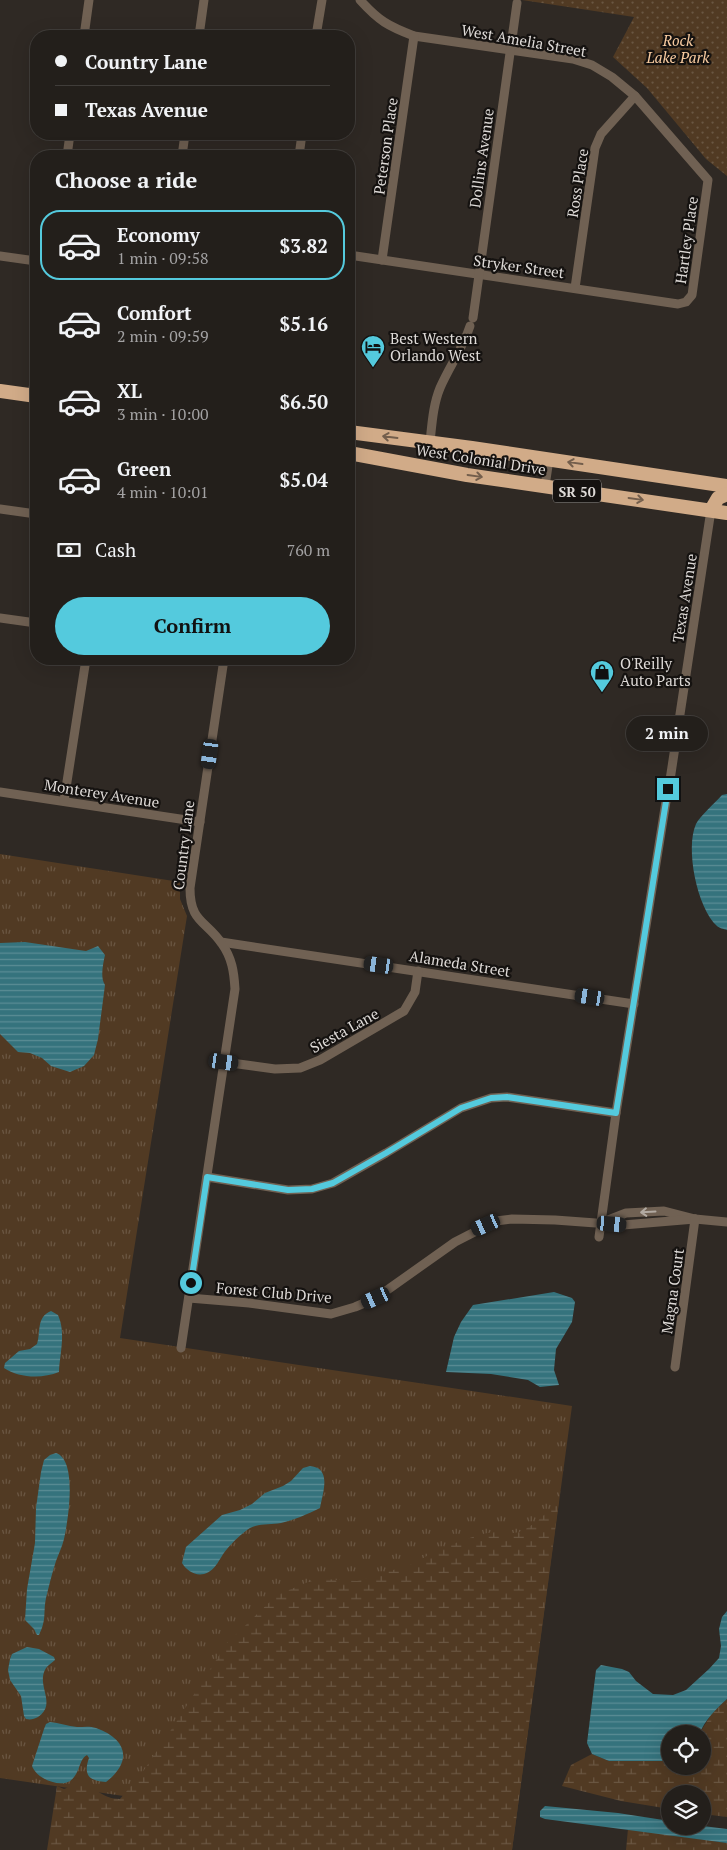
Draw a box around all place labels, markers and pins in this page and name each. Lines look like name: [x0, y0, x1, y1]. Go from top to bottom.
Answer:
place label: Best Western Orlando West: [390, 328, 481, 365]
hotel icon: Best Western Orlando West: [360, 334, 386, 368]
place label: O'Reilly Auto Parts: [620, 653, 691, 690]
shop icon: O'Reilly Auto Parts: [589, 659, 615, 693]

